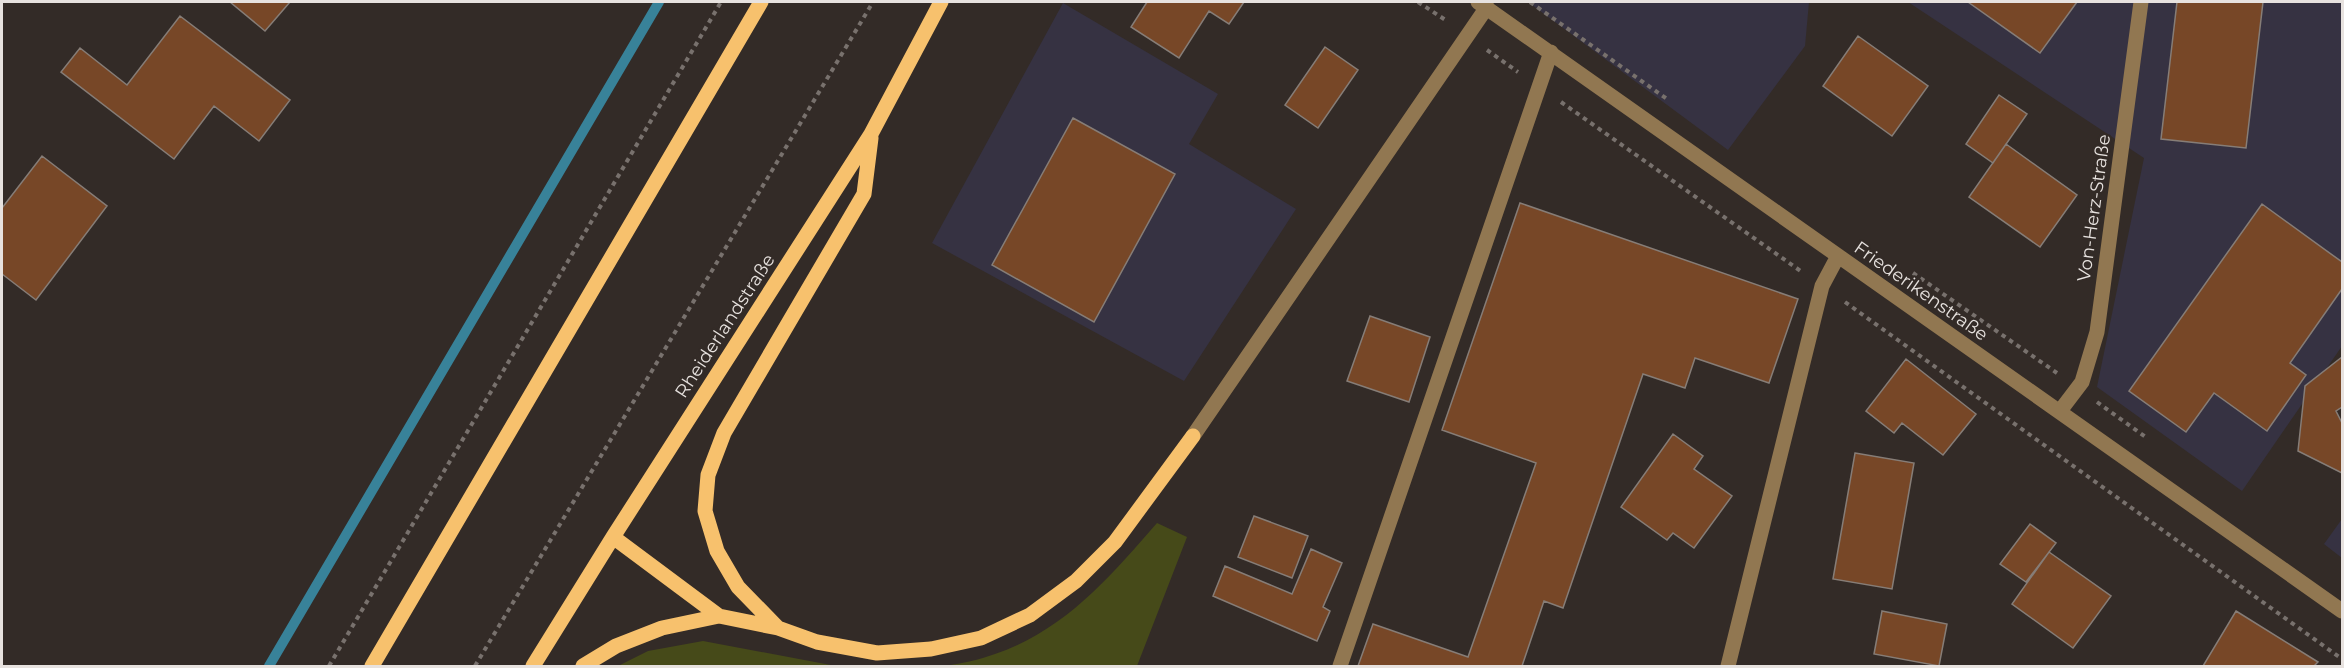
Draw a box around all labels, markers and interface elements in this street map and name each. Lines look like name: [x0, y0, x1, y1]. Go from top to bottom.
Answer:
street label: Von-Herz-Straße: [2073, 133, 2115, 283]
street label: Friederikenstraße: [1850, 237, 1992, 346]
street label: Rheiderlandstraße: [670, 250, 780, 402]

